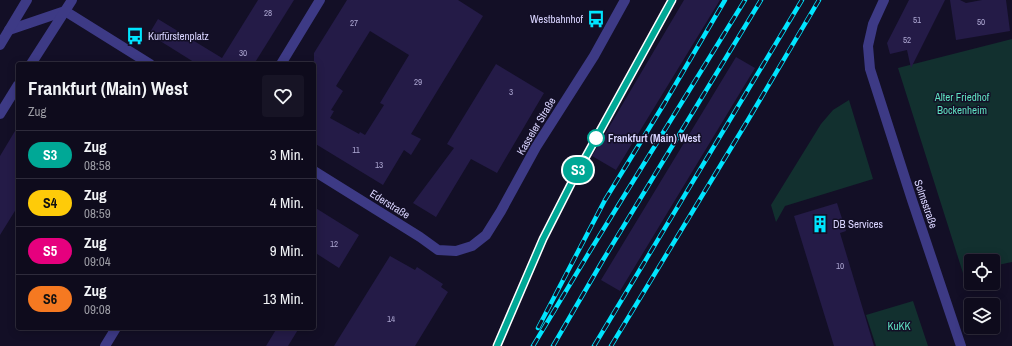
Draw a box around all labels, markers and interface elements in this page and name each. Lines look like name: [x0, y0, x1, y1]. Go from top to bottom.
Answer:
house number: 28: [264, 7, 272, 19]
bus stop icon: Westbahnhof: [586, 9, 606, 29]
place label: Westbahnhof: [530, 12, 583, 26]
house number: 51: [913, 14, 921, 26]
house number: 50: [977, 16, 985, 28]
house number: 27: [350, 17, 358, 29]
bus stop icon: Kurfürstenplatz: [125, 26, 145, 46]
place label: Kurfürstenplatz: [148, 29, 209, 43]
house number: 52: [903, 34, 911, 46]
house number: 30: [239, 47, 247, 59]
text: Frankfurt (Main) West: [28, 75, 188, 101]
button: heart: [262, 75, 304, 117]
house number: 29: [414, 76, 422, 88]
house number: 3: [509, 86, 513, 98]
park label: Alter Friedhof Bockenheim: [934, 90, 990, 117]
street label: Kasseler Straße: [513, 95, 559, 157]
text: Zug: [28, 103, 46, 120]
marker: Frankfurt (Main) West: [587, 129, 605, 147]
place label: Frankfurt (Main) West: [608, 131, 701, 145]
text: Zug: [84, 136, 107, 157]
text: 3 Min.: [270, 144, 304, 165]
house number: 11: [352, 144, 360, 156]
text: S3: [43, 146, 57, 164]
text: 08:58: [84, 157, 111, 174]
line badge: S3: [560, 157, 596, 183]
house number: 13: [375, 159, 383, 171]
text: S3: [571, 161, 585, 179]
street label: Solmsstraße: [911, 178, 941, 230]
text: Zug: [84, 184, 107, 205]
street label: Ederstraße: [367, 186, 413, 222]
text: 4 Min.: [270, 192, 304, 213]
text: S4: [43, 194, 57, 212]
text: 08:59: [84, 205, 111, 222]
building icon: DB Services: [810, 214, 830, 234]
place label: DB Services: [833, 217, 884, 231]
text: Zug: [84, 232, 107, 253]
house number: 12: [330, 238, 338, 250]
text: 9 Min.: [270, 240, 304, 261]
text: S5: [43, 242, 57, 260]
text: 09:04: [84, 253, 111, 270]
map controls: [964, 254, 1000, 334]
button: locate: [964, 254, 1000, 290]
house number: 10: [836, 260, 844, 272]
text: Zug: [84, 280, 107, 301]
text: 13 Min.: [263, 288, 304, 309]
text: S6: [43, 290, 57, 308]
button: layers: [964, 298, 1000, 334]
text: 09:08: [84, 301, 111, 318]
house number: 14: [387, 313, 395, 325]
park label: KuKK: [887, 319, 911, 333]

